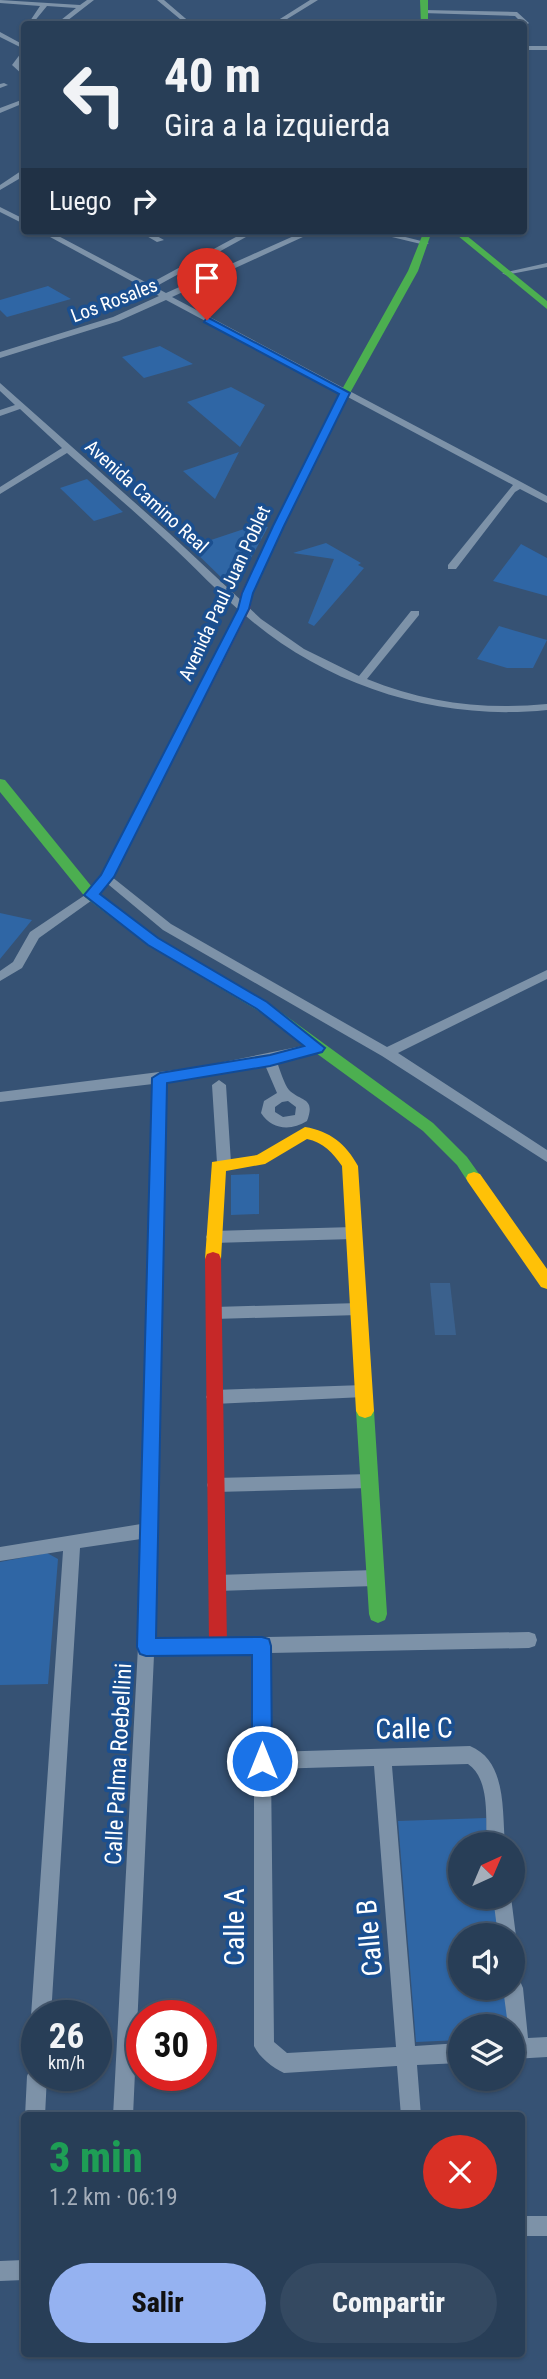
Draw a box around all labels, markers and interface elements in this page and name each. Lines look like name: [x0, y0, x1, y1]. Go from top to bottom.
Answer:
text: 40 m: [164, 47, 261, 104]
icon: left: [49, 49, 140, 140]
text: Gira a la izquierda: [164, 106, 390, 144]
icon: right: [125, 182, 163, 220]
text: Luego: [49, 186, 111, 216]
pin: [177, 248, 237, 320]
icon: arrive: [188, 259, 226, 297]
street label: Los Rosales: [68, 273, 161, 327]
street label: Avenida Camino Real: [80, 435, 213, 558]
street label: Avenida Paul Juan Poblet: [174, 502, 275, 684]
street label: Calle Palma Roebellini: [100, 1662, 137, 1866]
street label: Calle C: [375, 1711, 453, 1746]
position arrow: [225, 1724, 299, 1798]
north arrow: [448, 1832, 525, 1909]
map controls: [448, 1832, 525, 2091]
street label: Calle A: [218, 1888, 251, 1966]
street label: Calle B: [350, 1898, 389, 1978]
button: sound: [448, 1923, 525, 2000]
speed limit sign: 30: [126, 2000, 217, 2091]
button: layers: [448, 2014, 525, 2091]
text: 26: [49, 2016, 84, 2057]
text: km/h: [48, 2052, 85, 2073]
text: 3 min: [49, 2133, 143, 2182]
button: close: [423, 2135, 497, 2209]
text: 1.2 km · 06:19: [49, 2184, 178, 2211]
button: Salir: [49, 2263, 266, 2343]
button: Compartir: [280, 2263, 497, 2343]

